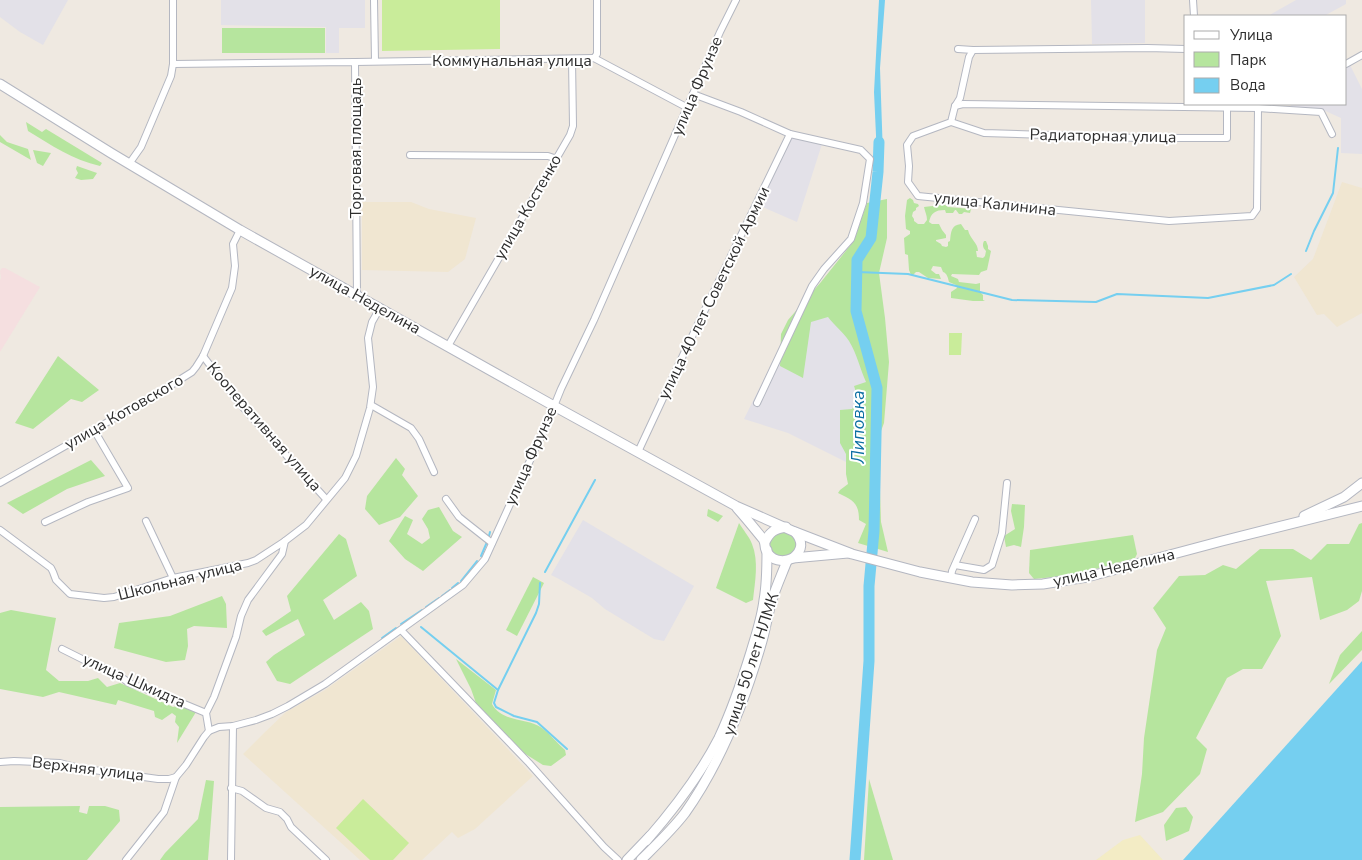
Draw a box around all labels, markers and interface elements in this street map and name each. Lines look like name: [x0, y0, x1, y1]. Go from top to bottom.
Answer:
legend: [1184, 15, 1347, 105]
text: Улица: [1229, 25, 1273, 45]
street label: улица Фрунзе: [666, 33, 728, 139]
street label: Коммунальная улица: [432, 50, 592, 72]
text: Парк: [1230, 50, 1266, 70]
text: Вода: [1230, 75, 1266, 95]
street label: Торговая площадь: [345, 78, 367, 218]
street label: Радиаторная улица: [1029, 124, 1177, 148]
street label: улица Костенко: [489, 150, 567, 264]
street label: улица 40 лет Советской Армии: [653, 183, 775, 403]
street label: улица Калинина: [933, 187, 1057, 221]
street label: улица Неделина: [305, 260, 425, 340]
street label: Кооперативная улица: [202, 358, 326, 496]
street label: улица Котовского: [61, 369, 187, 455]
water label: Липовка: [846, 390, 870, 465]
street label: улица Фрунзе: [499, 403, 563, 509]
street label: улица Неделина: [1051, 543, 1177, 593]
street label: Школьная улица: [116, 554, 244, 606]
street label: улица 50 лет НЛМК: [718, 589, 785, 738]
street label: улица Шмидта: [79, 648, 189, 714]
street label: Верхняя улица: [31, 751, 145, 787]

